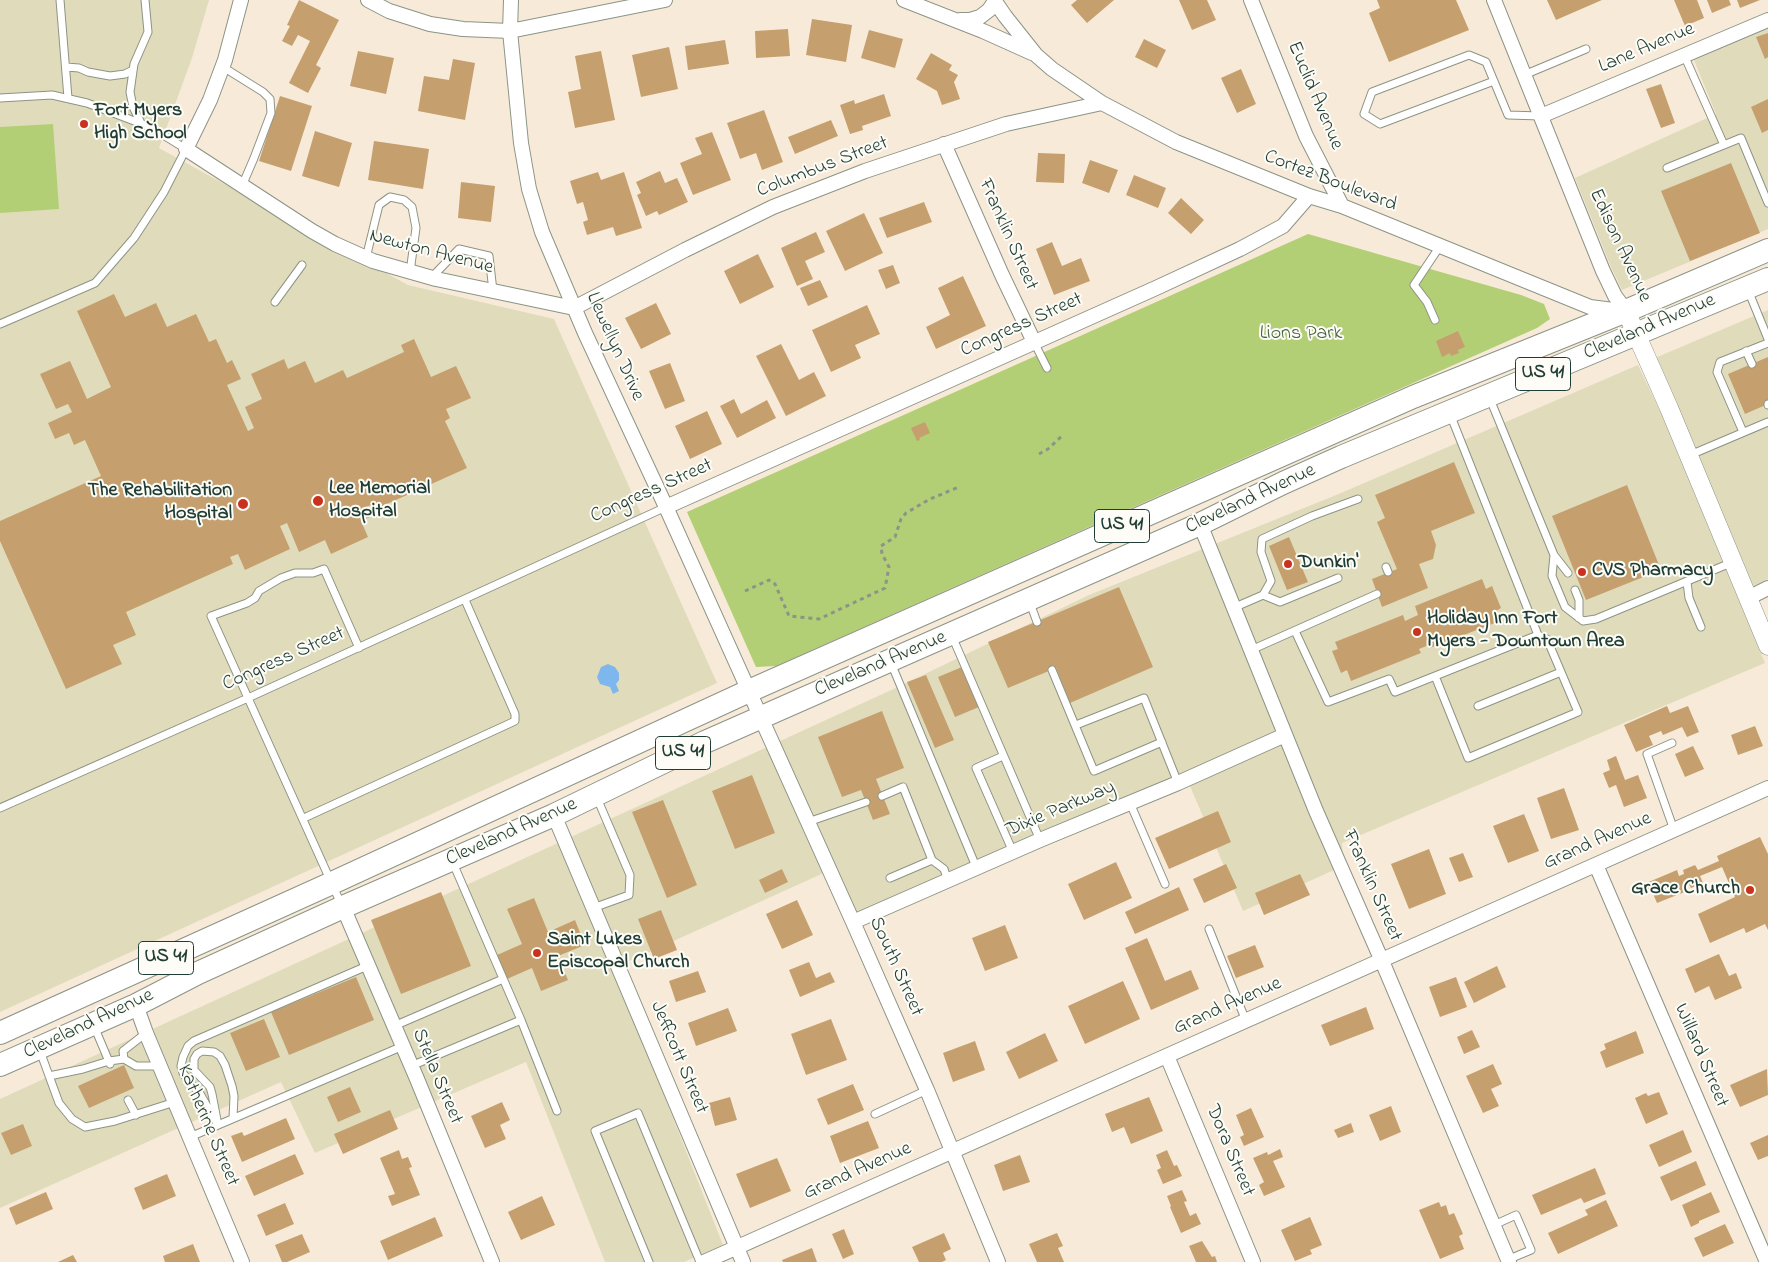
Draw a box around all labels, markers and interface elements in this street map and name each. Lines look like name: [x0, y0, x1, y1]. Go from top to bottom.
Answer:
street label: Lane Avenue: [1595, 18, 1699, 80]
street label: Euclid Avenue: [1280, 38, 1348, 154]
place label: Fort Myers High School: [94, 100, 187, 147]
marker: Fort Myers High School: [78, 118, 90, 130]
street label: Columbus Street: [754, 132, 892, 204]
street label: Cortez Boulevard: [1260, 146, 1400, 218]
street label: Franklin Street: [972, 176, 1042, 294]
street label: Edison Avenue: [1582, 186, 1656, 306]
street label: Newton Avenue: [366, 225, 496, 281]
street label: Congress Street: [957, 288, 1087, 364]
street label: Llewellyn Drive: [579, 289, 649, 405]
street label: Cleveland Avenue: [1581, 289, 1719, 367]
park label: Lions Park: [1260, 323, 1342, 347]
road number: US 41: [1516, 358, 1570, 390]
street label: Congress Street: [587, 454, 717, 530]
street label: Cleveland Avenue: [1182, 459, 1320, 541]
place label: Lee Memorial Hospital: [329, 478, 430, 525]
place label: The Rehabilitation Hospital: [88, 480, 232, 527]
marker: Lee Memorial Hospital: [311, 494, 325, 508]
marker: The Rehabilitation Hospital: [236, 497, 250, 511]
road number: US 41: [1094, 510, 1150, 542]
place label: Dunkin': [1298, 552, 1358, 576]
marker: Dunkin': [1282, 558, 1294, 570]
place label: CVS Pharmacy: [1592, 560, 1713, 584]
marker: CVS Pharmacy: [1576, 566, 1588, 578]
place label: Holiday Inn Fort Myers - Downtown Area: [1427, 608, 1625, 655]
street label: Congress Street: [219, 622, 349, 698]
street label: Cleveland Avenue: [812, 626, 950, 704]
marker: Holiday Inn Fort Myers - Downtown Area: [1411, 626, 1423, 638]
road number: US 41: [656, 736, 710, 770]
street label: Dixie Parkway: [1003, 776, 1119, 844]
street label: Cleveland Avenue: [443, 793, 581, 873]
street label: Grand Avenue: [1540, 808, 1656, 876]
street label: Franklin Street: [1336, 827, 1406, 945]
place label: Grace Church: [1631, 878, 1740, 902]
marker: Grace Church: [1744, 884, 1756, 896]
street label: South Street: [862, 914, 928, 1020]
place label: Saint Lukes Episcopal Church: [547, 929, 690, 976]
road number: US 41: [138, 941, 194, 974]
marker: Saint Lukes Episcopal Church: [531, 947, 543, 959]
street label: Grand Avenue: [1170, 973, 1286, 1041]
street label: Cleveland Avenue: [20, 984, 158, 1066]
street label: Jeffcott Street: [644, 998, 712, 1118]
street label: Willard Street: [1667, 1000, 1733, 1112]
street label: Stella Street: [405, 1026, 467, 1128]
street label: Katherine Street: [171, 1062, 243, 1190]
street label: Dora Street: [1199, 1101, 1259, 1201]
street label: Grand Avenue: [800, 1138, 916, 1206]

